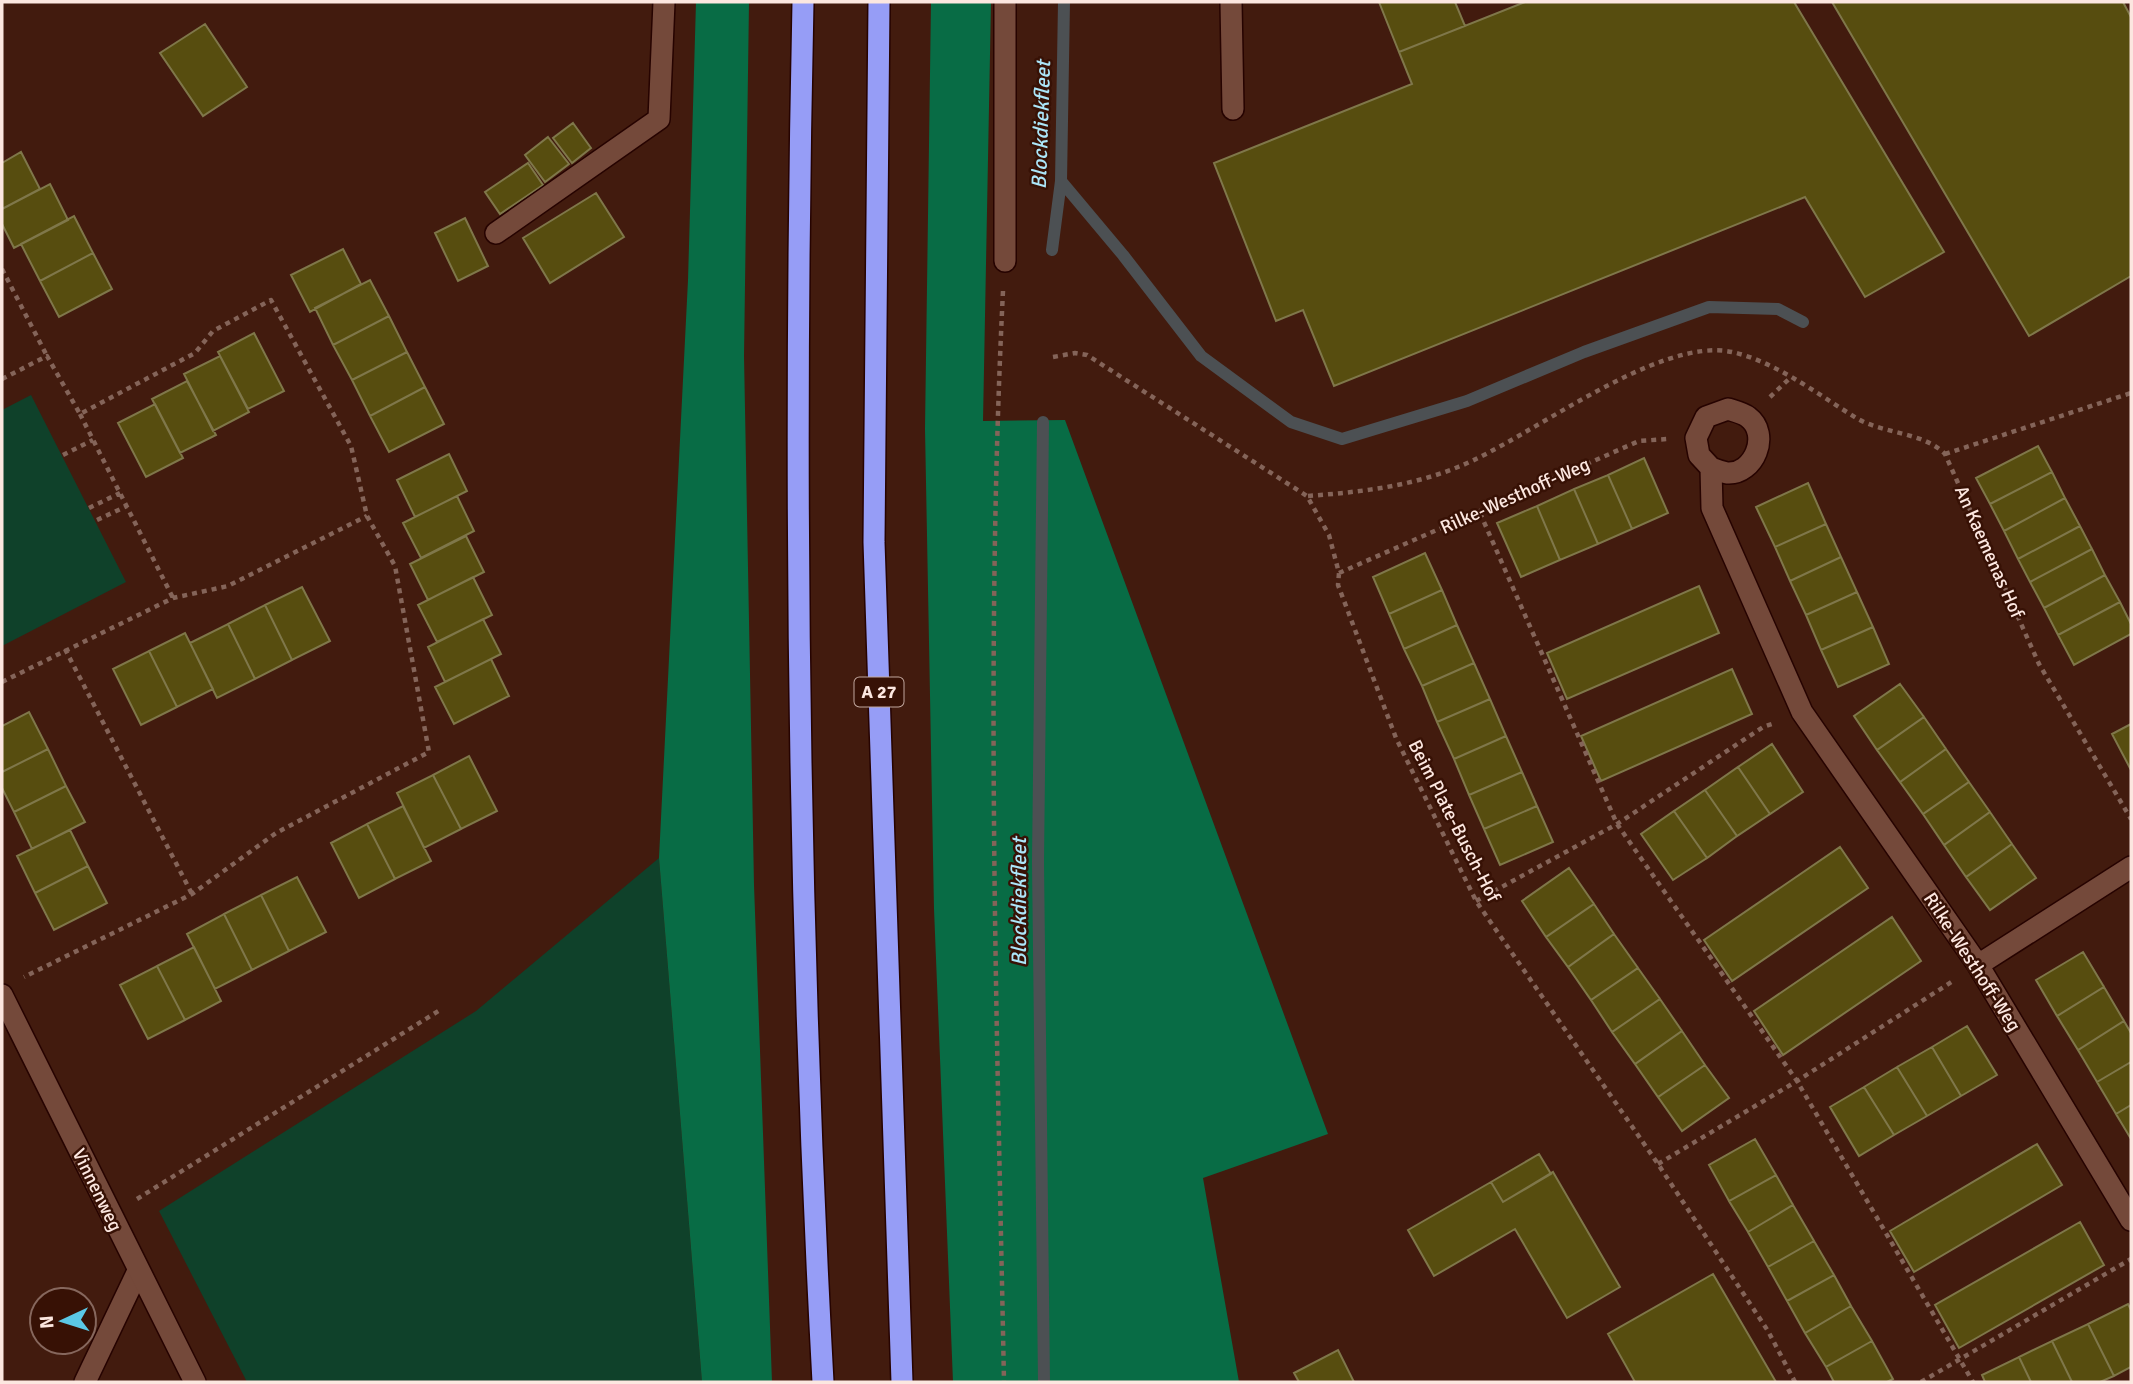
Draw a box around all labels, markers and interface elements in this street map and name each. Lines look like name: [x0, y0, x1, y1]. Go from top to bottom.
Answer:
water label: Blockdiekfleet: [1026, 58, 1056, 190]
street label: Rilke-Westhoff-Weg: [1436, 452, 1594, 540]
street label: An Kaemenas Hof: [1949, 482, 2030, 624]
road number: A 27: [854, 678, 903, 706]
street label: Beim Plate-Busch-Hof: [1403, 736, 1506, 908]
water label: Blockdiekfleet: [1006, 835, 1032, 966]
street label: Rilke-Westhoff-Weg: [1918, 888, 2026, 1036]
street label: Vinnenweg: [67, 1145, 127, 1235]
north arrow: [28, 1286, 98, 1356]
text: N: [35, 1315, 59, 1330]

